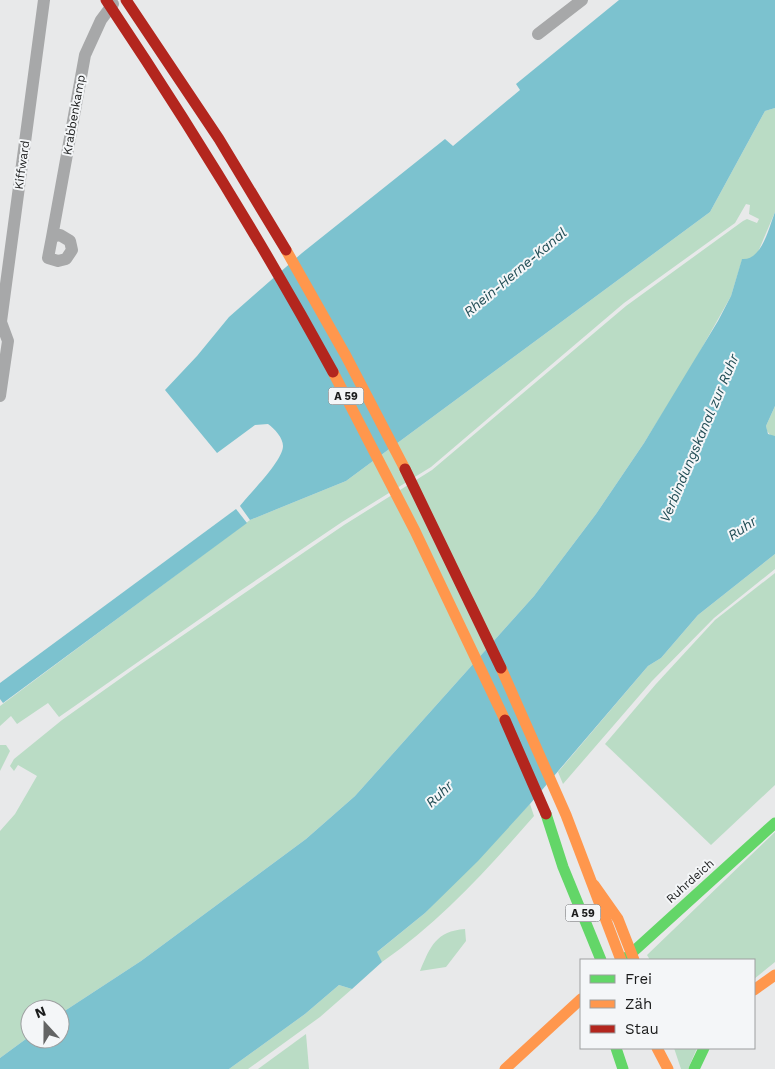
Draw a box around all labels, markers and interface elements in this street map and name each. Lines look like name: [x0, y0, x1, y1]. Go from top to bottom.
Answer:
street label: Krabbenkamp: [60, 74, 88, 156]
street label: Kiffward: [12, 140, 32, 190]
water label: Rhein-Herne-Kanal: [460, 224, 570, 320]
water label: Verbindungskanal zur Ruhr: [656, 351, 742, 524]
road number: A 59: [328, 388, 364, 404]
water label: Ruhr: [725, 512, 760, 543]
water label: Ruhr: [422, 777, 456, 811]
street label: Ruhrdeich: [663, 856, 717, 906]
road number: A 59: [566, 904, 600, 921]
legend: [580, 959, 755, 1049]
text: Frei: [625, 970, 652, 988]
text: Zäh: [625, 995, 652, 1013]
north arrow: [20, 999, 70, 1049]
text: N: [33, 1003, 48, 1021]
text: Stau: [625, 1020, 659, 1038]

